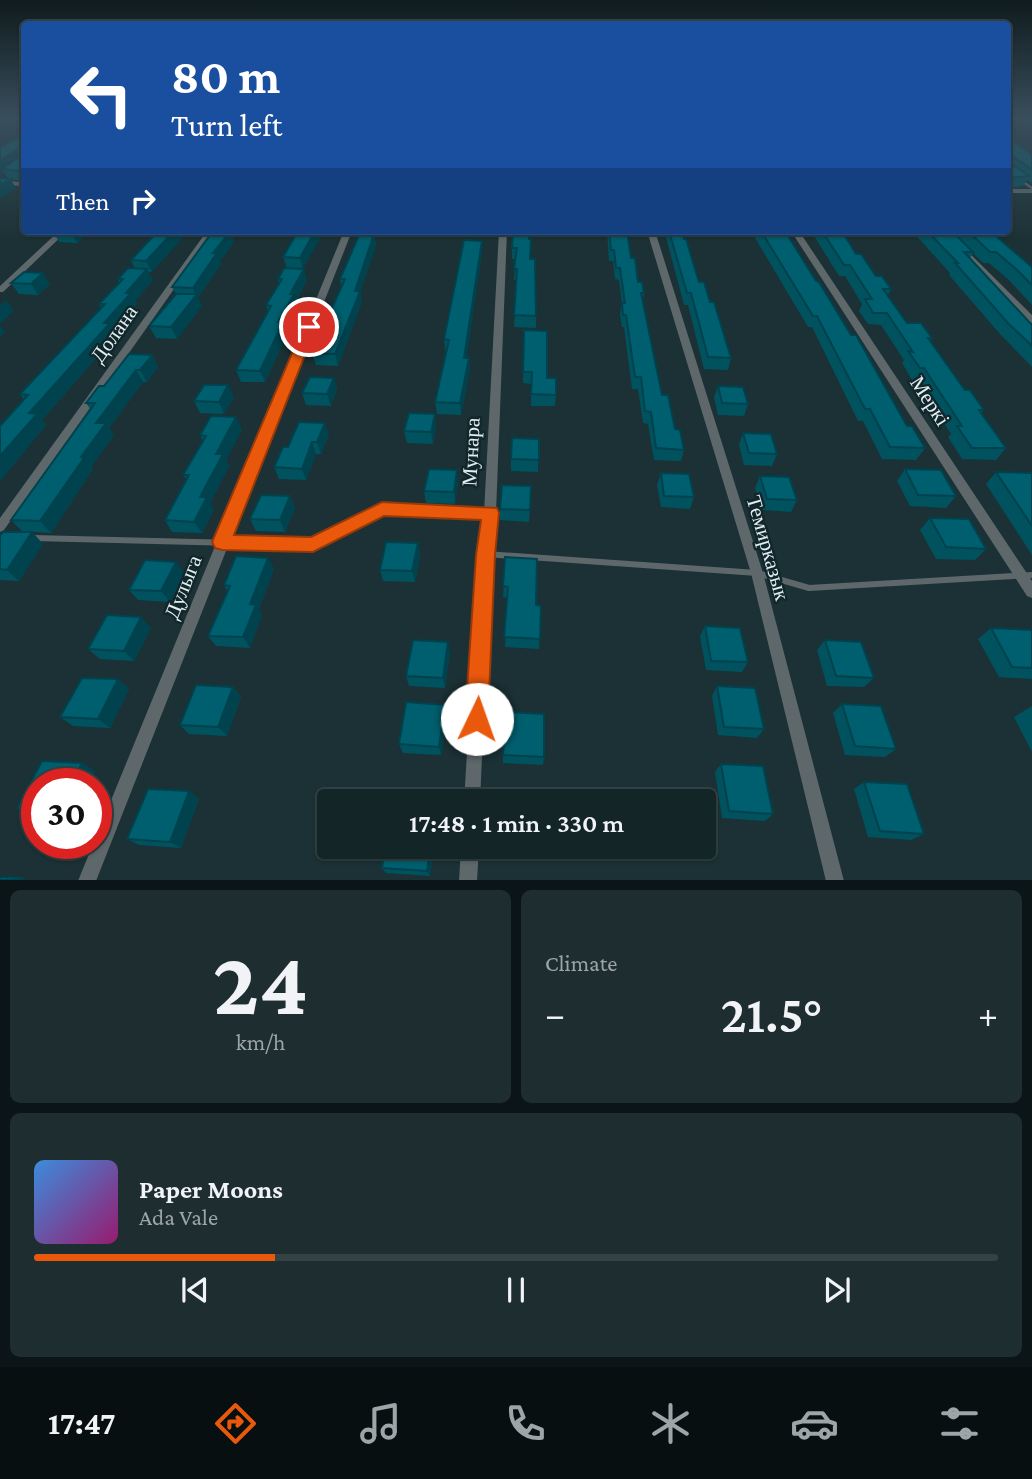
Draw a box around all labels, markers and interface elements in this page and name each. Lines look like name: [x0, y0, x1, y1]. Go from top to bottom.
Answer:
icon: left: [56, 49, 147, 140]
text: 80 m: [171, 49, 280, 104]
text: Turn left: [171, 107, 282, 143]
icon: right: [124, 182, 162, 220]
text: Then: [56, 187, 110, 216]
pin: [279, 297, 339, 357]
street label: Долана: [86, 300, 143, 367]
icon: arrive: [290, 308, 328, 346]
street label: Меркі: [905, 372, 955, 430]
street label: Мунара: [457, 416, 485, 487]
street label: Темирказык: [742, 493, 795, 604]
street label: Дулыга: [159, 551, 207, 622]
position arrow: [440, 682, 514, 756]
speed limit sign: 30: [21, 768, 112, 859]
text: 17:48 · 1 min · 330 m: [409, 809, 624, 838]
text: 24: [213, 932, 308, 1034]
text: Climate: [545, 950, 617, 976]
text: 21.5°: [721, 985, 822, 1043]
text: −: [545, 993, 565, 1035]
text: +: [978, 993, 998, 1035]
text: km/h: [236, 1029, 285, 1055]
text: Paper Moons: [139, 1175, 283, 1204]
text: Ada Vale: [139, 1204, 218, 1230]
icon: previous: [176, 1271, 214, 1309]
icon: pause: [497, 1271, 535, 1309]
icon: next: [818, 1271, 856, 1309]
icon: directions: [211, 1399, 260, 1448]
icon: music: [356, 1399, 405, 1448]
icon: phone: [501, 1399, 550, 1448]
icon: climate: [646, 1399, 695, 1448]
icon: car: [790, 1399, 839, 1448]
icon: filters: [935, 1399, 984, 1448]
text: 17:47: [48, 1405, 116, 1441]

